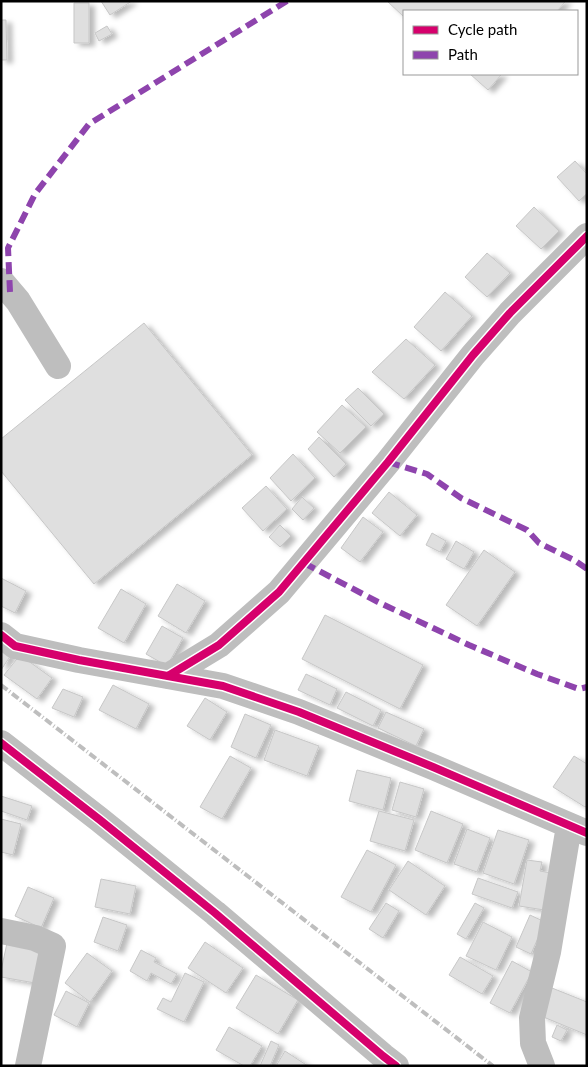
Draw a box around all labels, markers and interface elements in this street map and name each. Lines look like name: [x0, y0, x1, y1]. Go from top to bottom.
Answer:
legend: [403, 10, 578, 75]
text: Cycle path: [448, 20, 517, 38]
text: Path: [448, 45, 478, 63]

